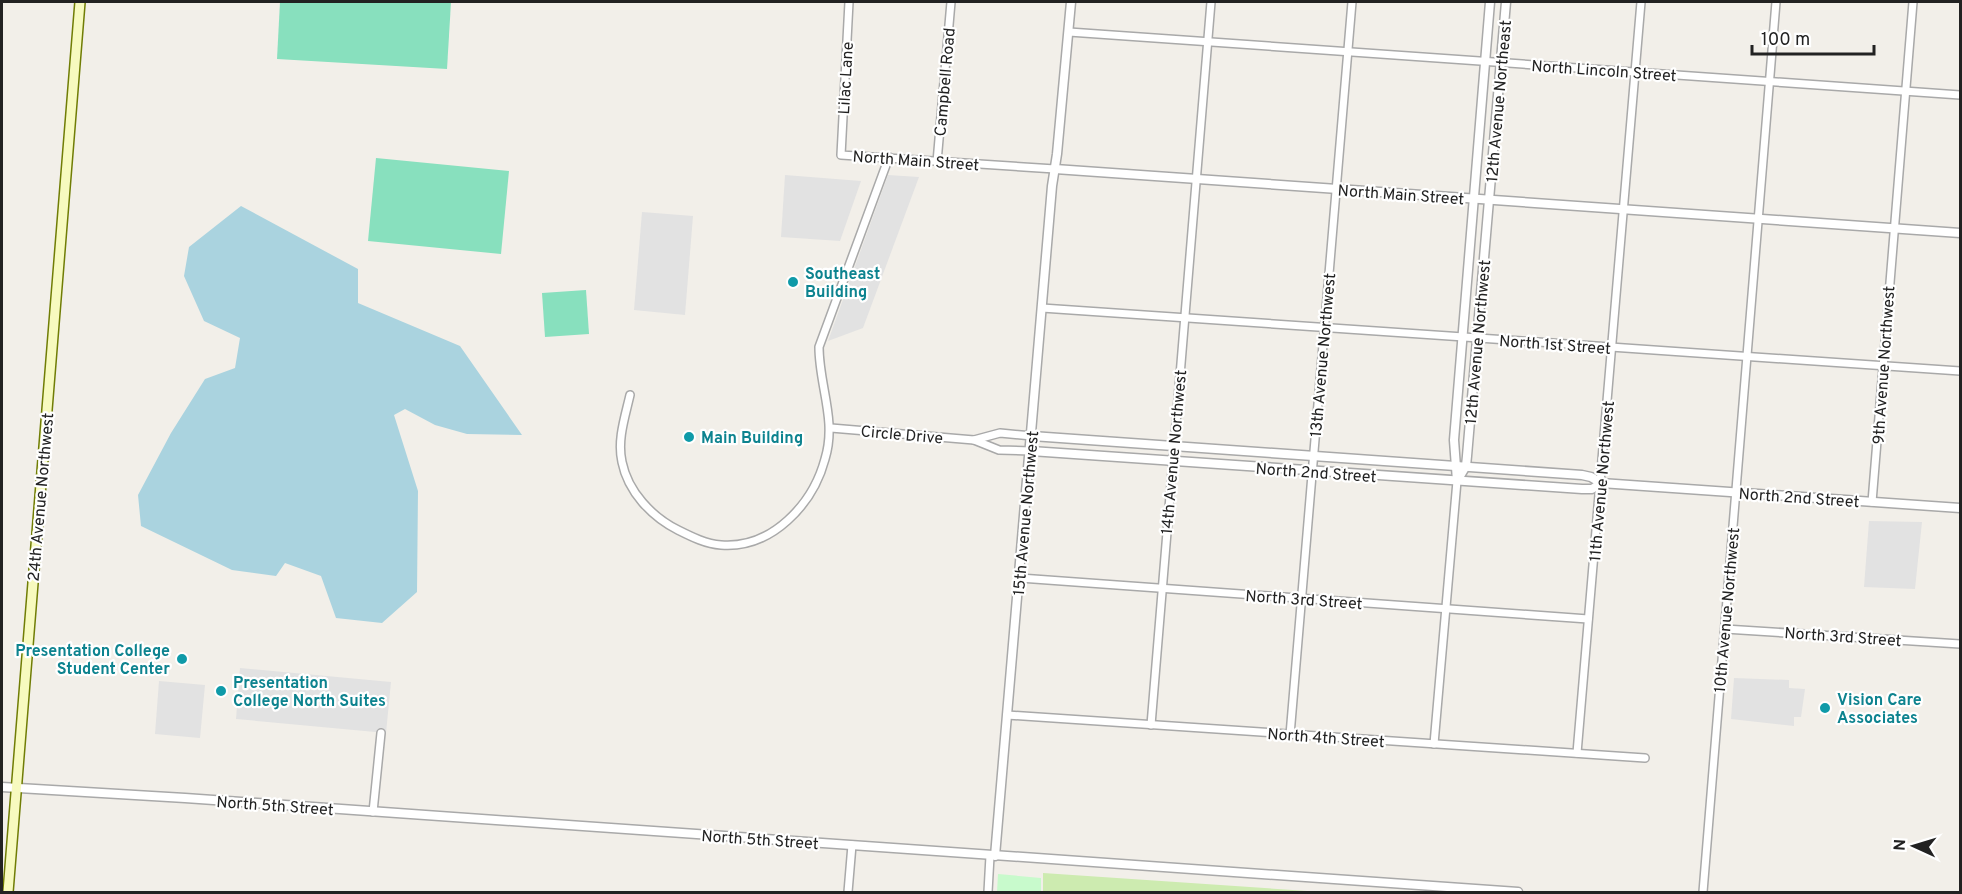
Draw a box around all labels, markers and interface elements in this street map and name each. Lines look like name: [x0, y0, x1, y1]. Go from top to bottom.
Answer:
scale bar: [1752, 18, 1874, 56]
street label: 12th Avenue Northeast: [1483, 19, 1517, 183]
street label: Campbell Road: [931, 27, 961, 137]
text: 100 m: [1761, 29, 1810, 52]
street label: Lilac Lane: [835, 41, 859, 115]
street label: North Lincoln Street: [1531, 57, 1677, 87]
street label: North Main Street: [852, 148, 980, 176]
street label: North Main Street: [1337, 182, 1465, 210]
street label: 12th Avenue Northwest: [1462, 259, 1496, 425]
place label: Southeast Building: [805, 265, 880, 303]
street label: 13th Avenue Northwest: [1307, 272, 1341, 438]
marker: Southeast Building: [786, 275, 800, 289]
street label: 9th Avenue Northwest: [1869, 285, 1901, 445]
street label: North 1st Street: [1498, 332, 1611, 360]
street label: 14th Avenue Northwest: [1158, 369, 1192, 535]
street label: 11th Avenue Northwest: [1586, 400, 1620, 562]
street label: 24th Avenue Northwest: [25, 412, 59, 582]
street label: Circle Drive: [860, 422, 944, 450]
place label: Main Building: [701, 429, 803, 449]
marker: Main Building: [682, 430, 696, 444]
street label: 15th Avenue Northwest: [1010, 430, 1044, 596]
street label: North 2nd Street: [1255, 460, 1377, 488]
street label: North 2nd Street: [1738, 485, 1860, 513]
street label: 10th Avenue Northwest: [1711, 527, 1745, 694]
street label: North 3rd Street: [1245, 587, 1363, 615]
street label: North 3rd Street: [1784, 624, 1902, 652]
place label: Presentation College Student Center: [15, 642, 170, 680]
marker: Presentation College Student Center: [175, 652, 189, 666]
place label: Presentation College North Suites: [233, 674, 386, 712]
marker: Presentation College North Suites: [214, 684, 228, 698]
place label: Vision Care Associates: [1837, 691, 1922, 729]
marker: Vision Care Associates: [1818, 701, 1832, 715]
street label: North 4th Street: [1266, 725, 1385, 753]
street label: North 5th Street: [215, 793, 334, 821]
north arrow: [1884, 816, 1944, 876]
street label: North 5th Street: [700, 827, 819, 855]
text: N: [1891, 839, 1911, 852]

